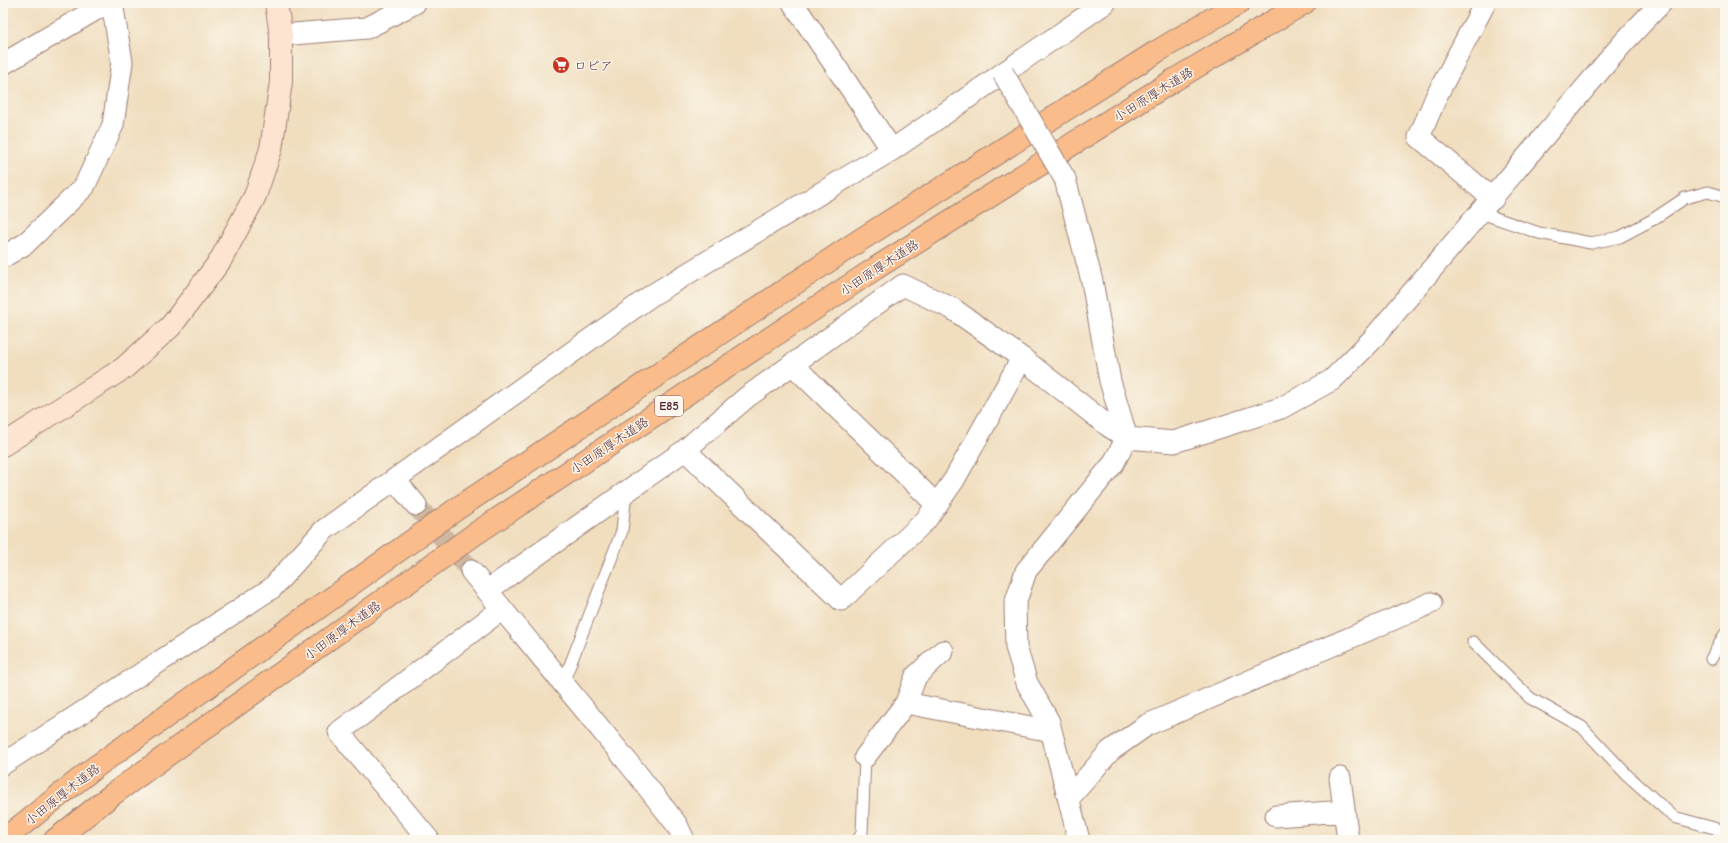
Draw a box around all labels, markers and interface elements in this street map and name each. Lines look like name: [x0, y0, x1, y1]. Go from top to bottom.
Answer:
supermarket icon: ロピア: [551, 55, 571, 75]
place label: ロピア: [574, 58, 613, 73]
street label: 小田原厚木道路: [1111, 64, 1196, 125]
street label: 小田原厚木道路: [837, 236, 922, 298]
road number: E85: [655, 396, 683, 416]
street label: 小田原厚木道路: [567, 414, 651, 477]
street label: 小田原厚木道路: [301, 598, 384, 663]
street label: 小田原厚木道路: [22, 760, 103, 828]

